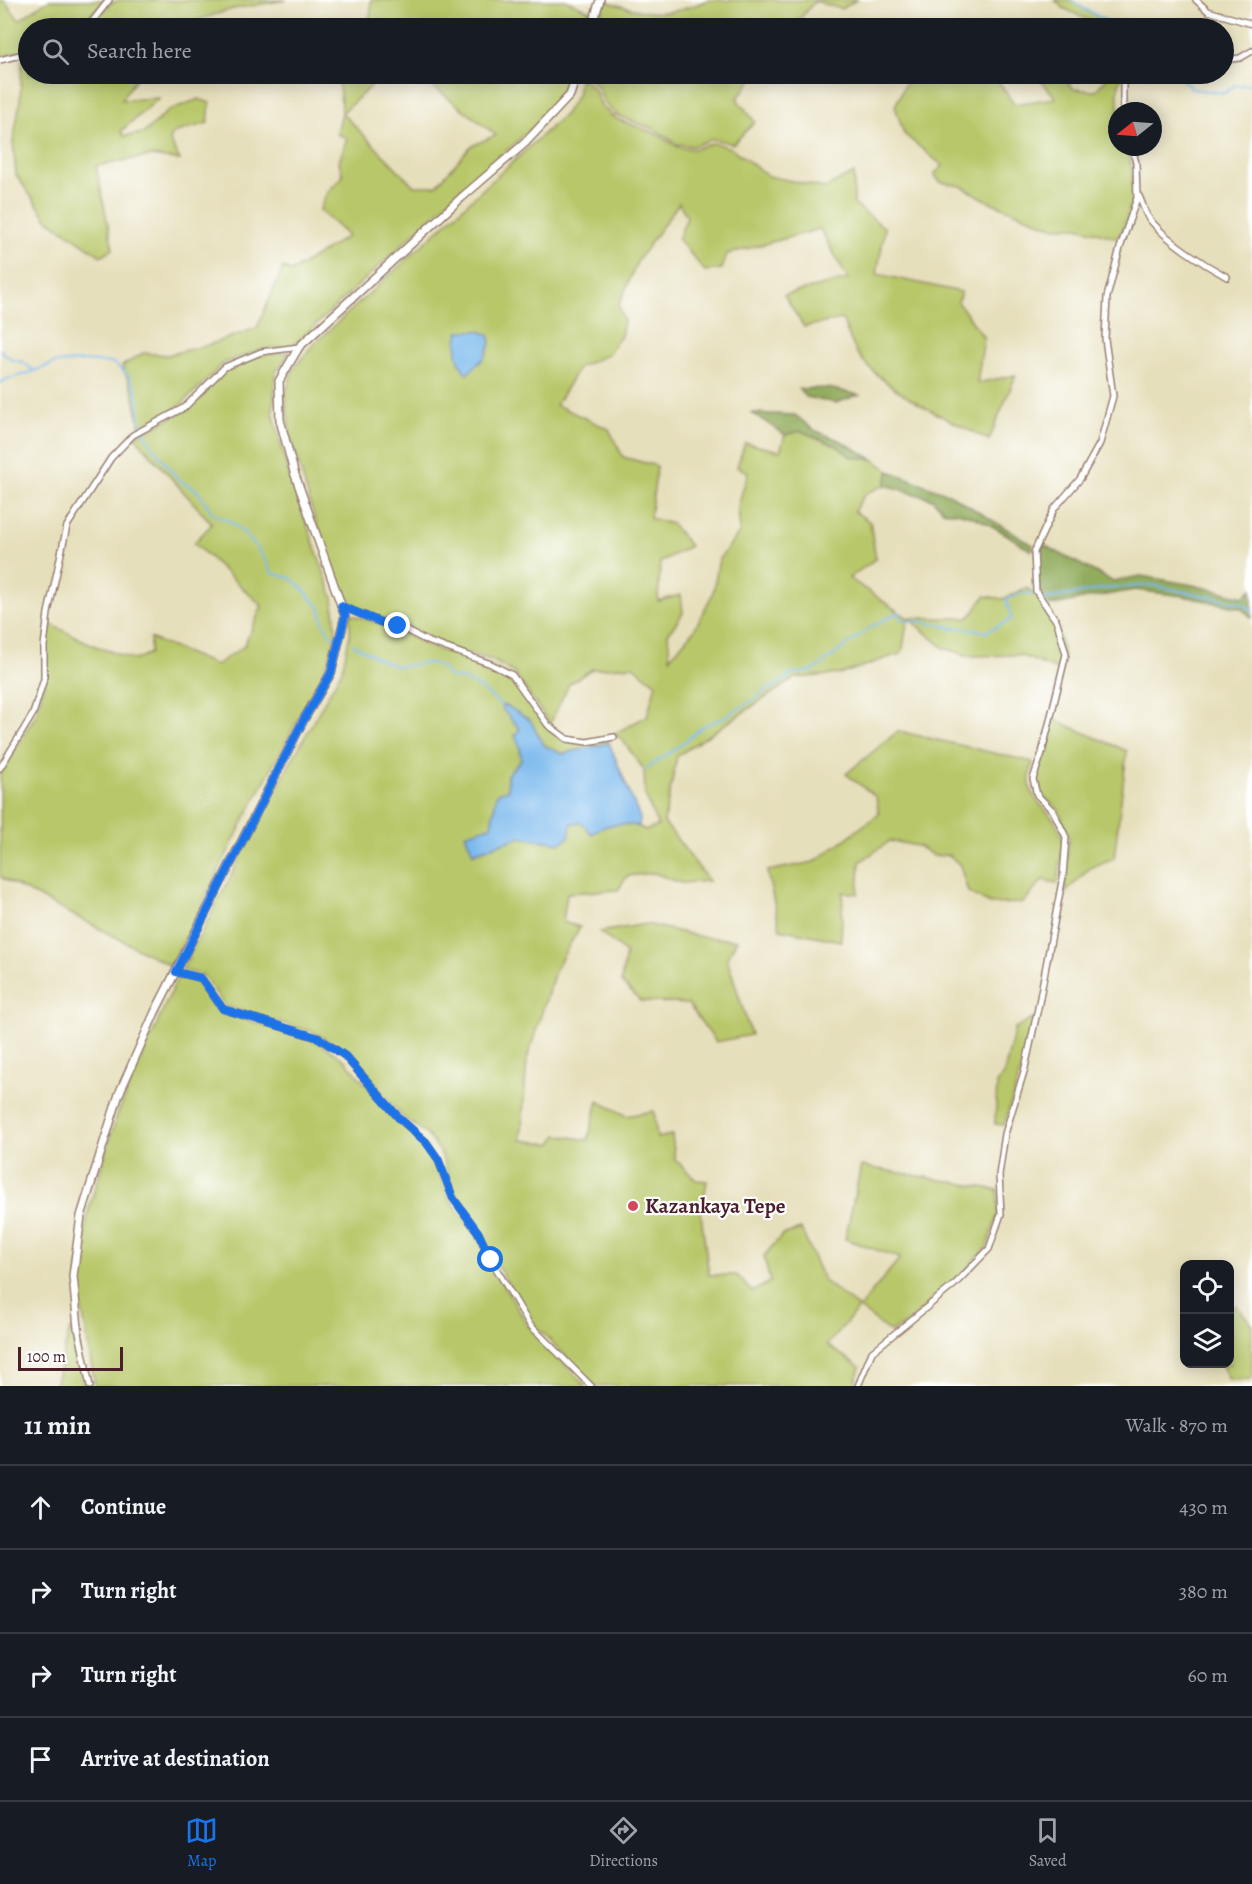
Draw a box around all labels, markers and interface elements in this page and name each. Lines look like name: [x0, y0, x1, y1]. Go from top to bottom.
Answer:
search box: [18, 18, 1234, 84]
icon: search: [39, 35, 72, 68]
text: Search here: [87, 36, 192, 66]
north arrow: [1108, 102, 1162, 156]
route end: [384, 612, 410, 638]
place label: Kazankaya Tepe: [645, 1192, 786, 1220]
marker: Kazankaya Tepe: [626, 1199, 640, 1213]
route start: [477, 1246, 503, 1272]
map controls: [1180, 1260, 1234, 1368]
button: locate: [1180, 1260, 1234, 1314]
button: layers: [1180, 1314, 1234, 1368]
scale bar: [18, 1344, 123, 1372]
text: 100 m: [27, 1346, 66, 1368]
text: 11 min: [24, 1408, 91, 1443]
text: Walk · 870 m: [1126, 1412, 1228, 1439]
icon: ahead: [24, 1491, 57, 1524]
text: Continue: [81, 1492, 166, 1522]
text: 430 m: [1179, 1494, 1228, 1521]
icon: right: [24, 1575, 57, 1608]
text: Turn right: [81, 1576, 177, 1606]
text: 380 m: [1179, 1578, 1228, 1605]
icon: right: [24, 1659, 57, 1692]
text: Turn right: [81, 1660, 177, 1690]
text: 60 m: [1188, 1662, 1228, 1689]
icon: arrive: [24, 1743, 57, 1776]
text: Arrive at destination: [81, 1744, 270, 1774]
tab: Map: [185, 1814, 218, 1872]
tab: Directions: [589, 1814, 658, 1872]
tab: Saved: [1029, 1814, 1067, 1872]

